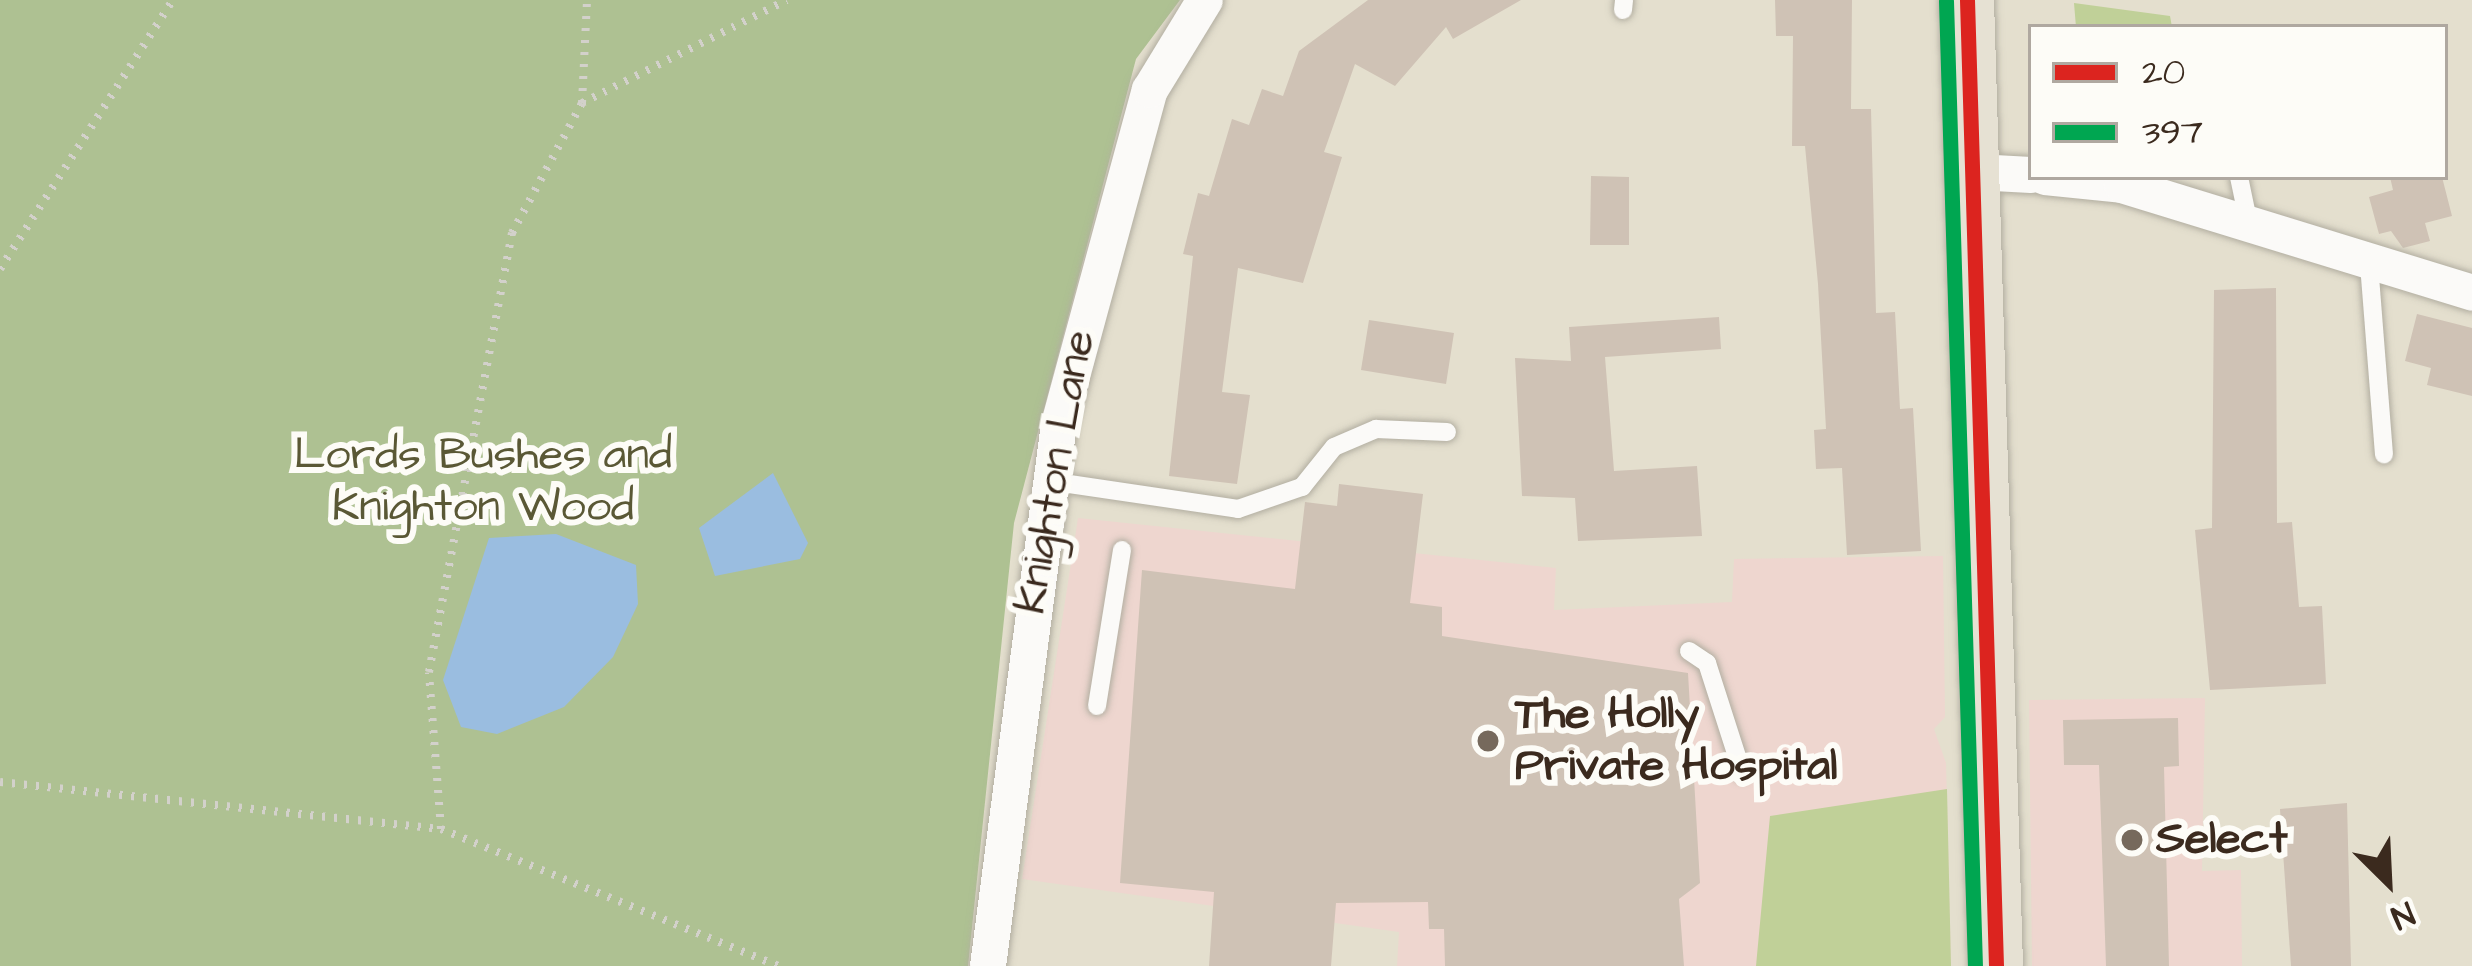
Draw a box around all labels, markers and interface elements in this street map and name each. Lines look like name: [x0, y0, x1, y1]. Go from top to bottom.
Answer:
legend: [2028, 24, 2448, 180]
text: 20: [2142, 47, 2185, 98]
text: 397: [2142, 107, 2203, 158]
street label: Knighton Lane: [1004, 326, 1108, 618]
park label: Lords Bushes and Knighton Wood: [294, 429, 672, 535]
place label: The Holly Private Hospital: [1515, 688, 1837, 794]
marker: The Holly Private Hospital: [1472, 725, 1504, 757]
place label: Select: [2156, 813, 2287, 867]
north arrow: [2328, 822, 2448, 942]
marker: Select: [2119, 827, 2145, 853]
text: N: [2384, 890, 2421, 940]

